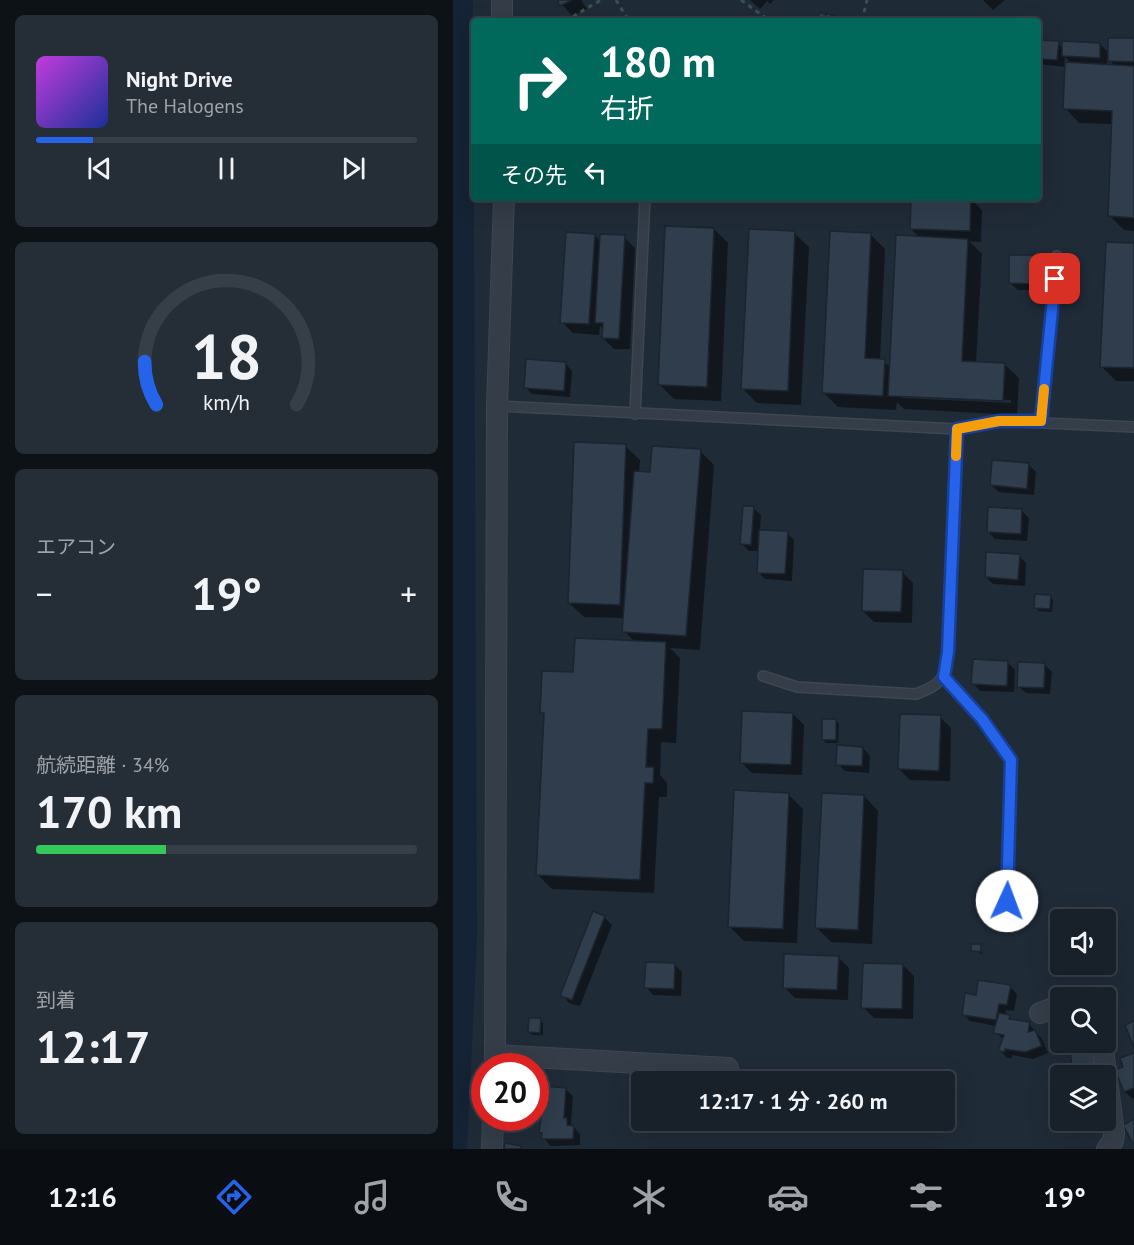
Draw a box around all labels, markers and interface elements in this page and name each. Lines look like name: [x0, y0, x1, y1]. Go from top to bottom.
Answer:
text: 180 m: [600, 34, 716, 89]
icon: right: [501, 42, 579, 120]
text: Night Drive: [126, 65, 233, 93]
text: 右折: [600, 91, 654, 125]
text: The Halogens: [126, 93, 244, 119]
icon: previous: [83, 152, 116, 185]
icon: pause: [210, 152, 243, 185]
icon: next: [337, 152, 370, 185]
icon: left: [579, 156, 612, 189]
text: その先: [501, 161, 567, 189]
pin: [1029, 253, 1080, 304]
icon: arrive: [1038, 262, 1071, 295]
text: 18: [191, 315, 262, 396]
text: km/h: [203, 388, 250, 416]
text: エアコン: [36, 534, 116, 560]
text: 19°: [191, 564, 262, 622]
text: −: [36, 572, 53, 615]
text: +: [400, 572, 417, 615]
text: 航続距離 · 34%: [36, 752, 169, 778]
text: 170 km: [36, 782, 182, 840]
position arrow: [975, 869, 1039, 933]
map controls: [1050, 909, 1116, 1131]
button: sound: [1050, 909, 1116, 975]
text: 到着: [36, 987, 76, 1013]
button: search: [1050, 987, 1116, 1053]
text: 12:17: [36, 1017, 150, 1075]
speed limit sign: 20: [471, 1053, 549, 1131]
button: layers: [1050, 1065, 1116, 1131]
text: 12:17 · 1 分 · 260 m: [699, 1087, 887, 1115]
icon: directions: [213, 1176, 255, 1218]
icon: music: [351, 1176, 393, 1218]
icon: phone: [490, 1176, 532, 1218]
icon: climate: [628, 1176, 670, 1218]
icon: car: [767, 1176, 809, 1218]
icon: filters: [905, 1176, 947, 1218]
text: 12:16: [48, 1180, 117, 1214]
text: 19°: [1043, 1180, 1086, 1214]

